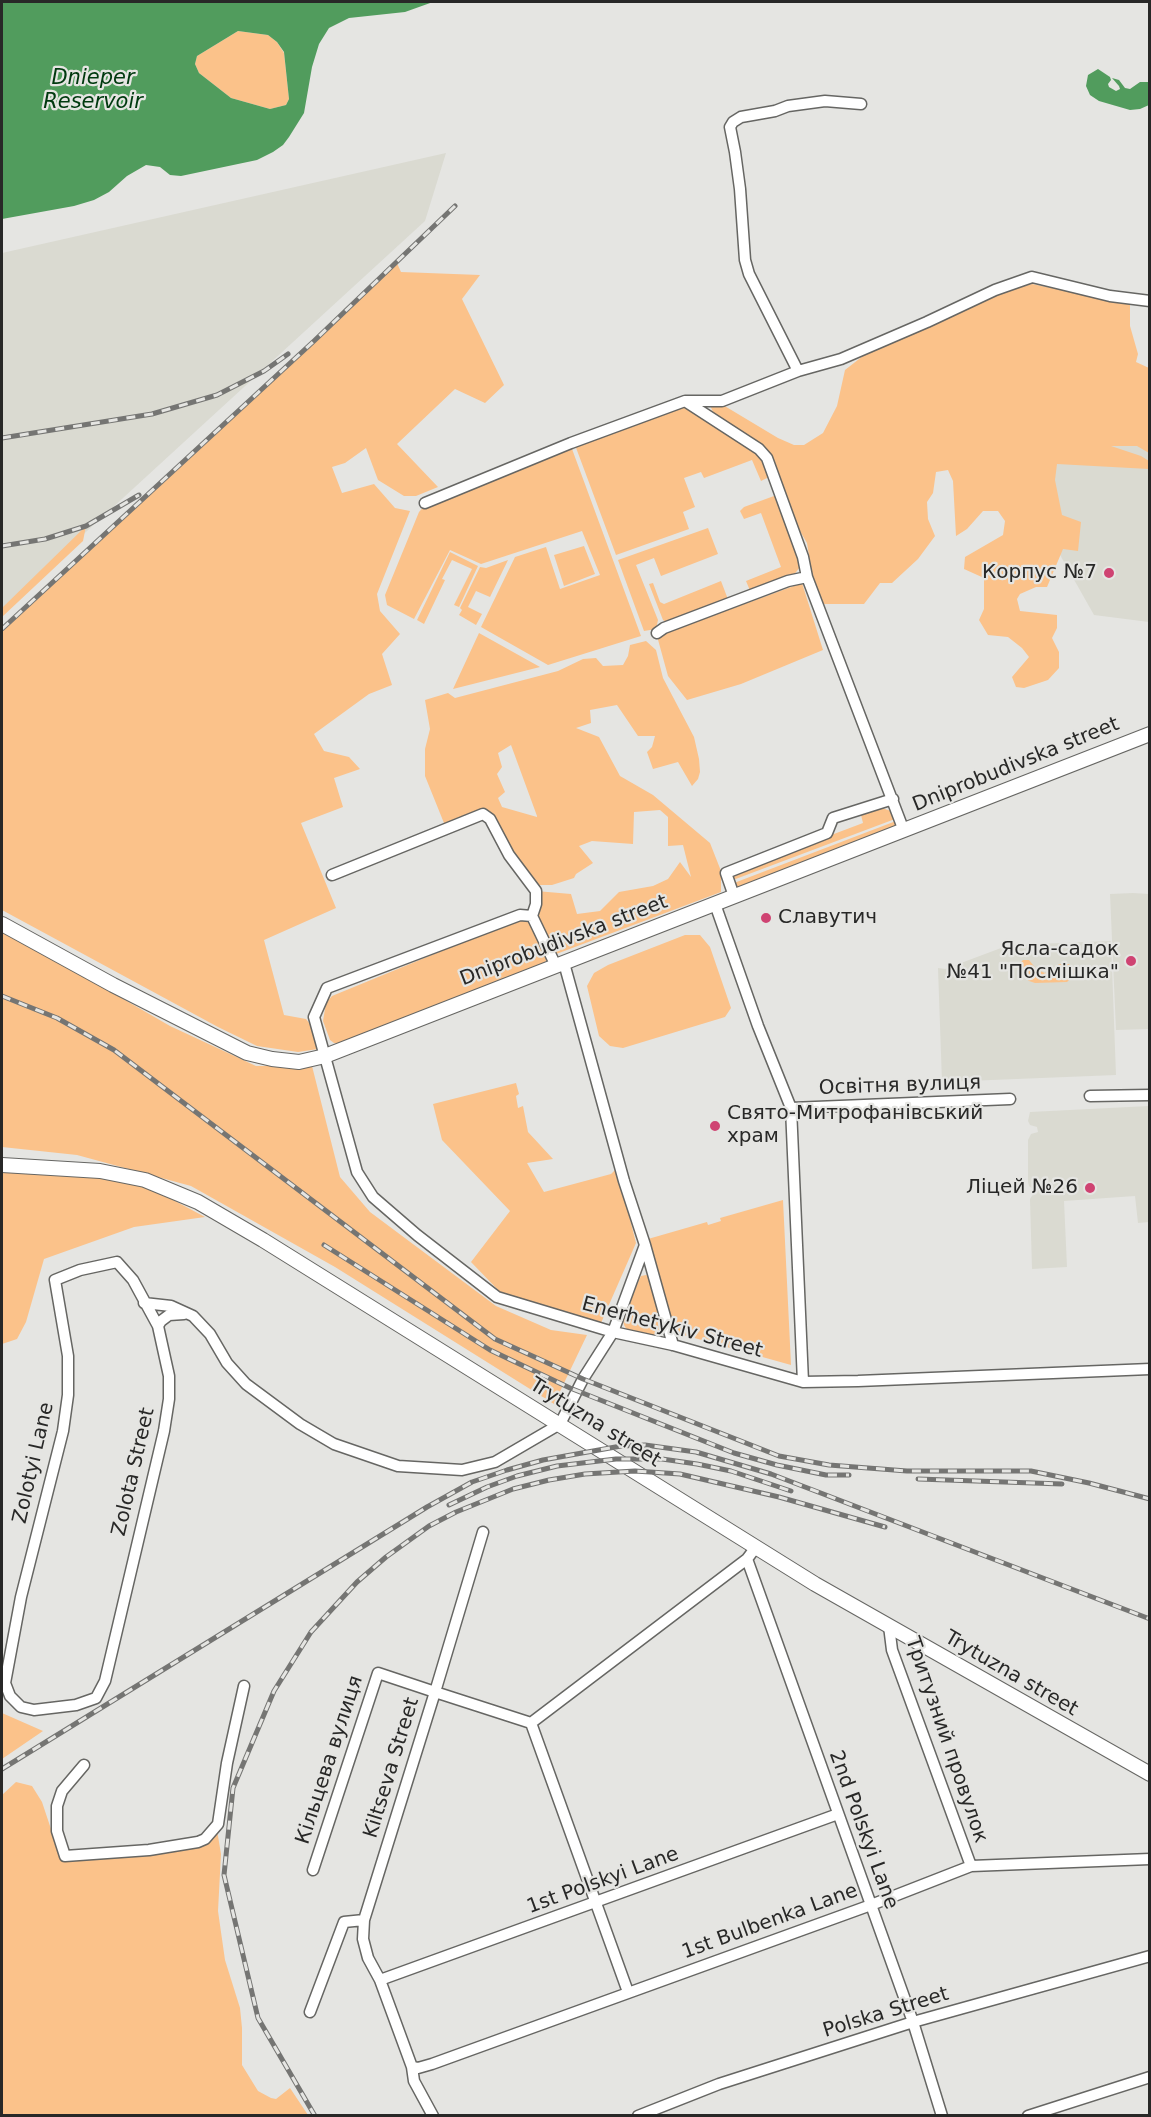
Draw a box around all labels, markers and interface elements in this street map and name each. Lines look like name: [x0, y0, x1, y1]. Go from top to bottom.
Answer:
water label: Dnieper Reservoir: [43, 66, 143, 116]
place label: Корпус №7: [982, 561, 1097, 585]
marker: Корпус №7: [1102, 566, 1116, 580]
street label: Dniprobudivska street: [909, 713, 1123, 817]
street label: Dniprobudivska street: [457, 890, 671, 992]
place label: Славутич: [778, 906, 877, 930]
marker: Славутич: [759, 911, 773, 925]
place label: Ясла-садок №41 "Посмішка": [946, 938, 1119, 985]
marker: Ясла-садок №41 "Посмішка": [1124, 954, 1138, 968]
street label: Освітня вулиця: [819, 1071, 981, 1101]
place label: Свято-Митрофанівський храм: [727, 1102, 983, 1149]
marker: Свято-Митрофанівський храм: [708, 1119, 722, 1133]
place label: Ліцей №26: [966, 1176, 1078, 1200]
marker: Ліцей №26: [1083, 1181, 1097, 1195]
street label: Enerhetykiv Street: [579, 1292, 765, 1364]
street label: Trytuzna street: [525, 1373, 665, 1473]
street label: Zolotyi Lane: [8, 1400, 60, 1526]
street label: Zolota Street: [108, 1406, 160, 1538]
street label: Trytuzna street: [940, 1626, 1082, 1722]
street label: Тритузний провулок: [899, 1634, 993, 1846]
street label: Кільцева вулиця: [291, 1673, 369, 1847]
street label: Kiltseva Street: [359, 1695, 425, 1841]
street label: 2nd Polskyi Lane: [823, 1747, 903, 1913]
street label: 1st Polskyi Lane: [524, 1842, 682, 1920]
street label: 1st Bulbenka Lane: [679, 1879, 861, 1965]
street label: Polska Street: [820, 1982, 952, 2044]

